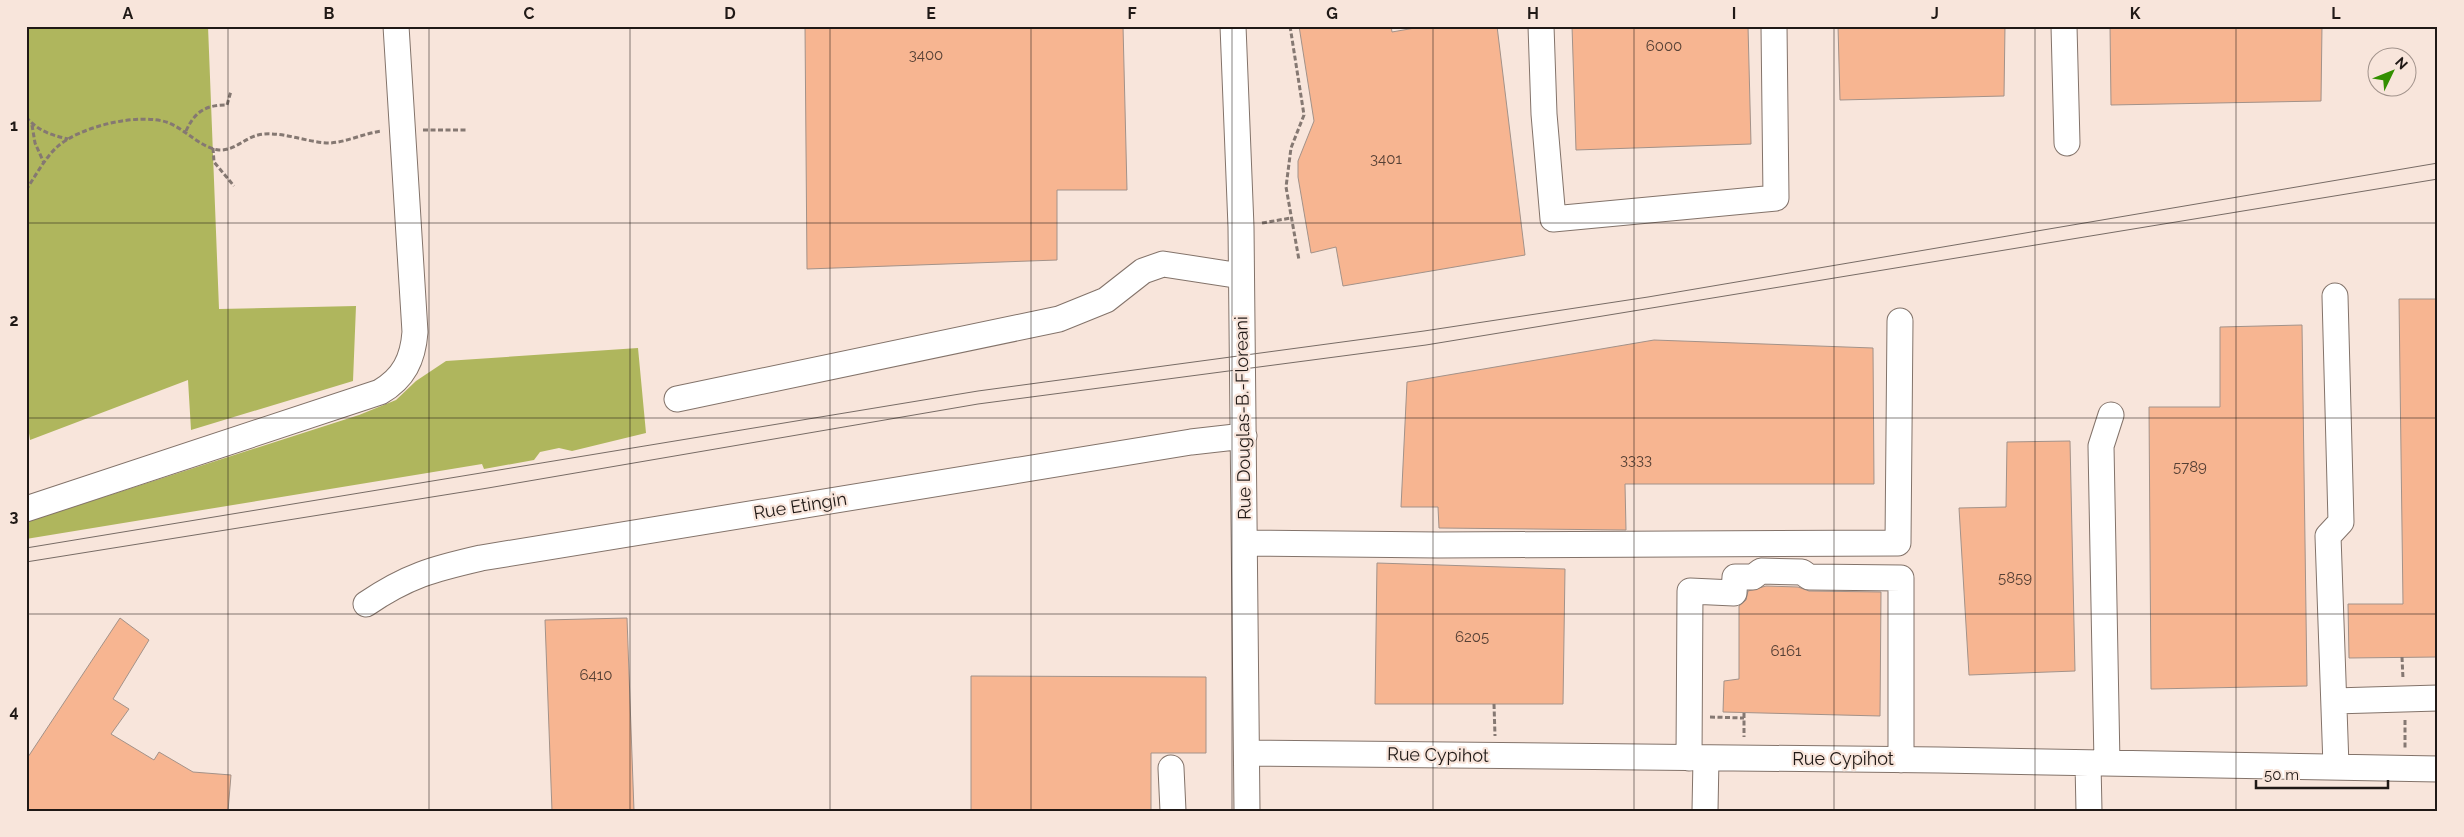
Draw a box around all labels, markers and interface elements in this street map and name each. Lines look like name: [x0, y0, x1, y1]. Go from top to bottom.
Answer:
text: A: [123, 4, 134, 23]
text: B: [324, 4, 335, 23]
text: C: [524, 4, 535, 23]
text: D: [724, 4, 736, 23]
text: E: [926, 4, 936, 23]
text: F: [1127, 4, 1137, 23]
text: G: [1326, 4, 1338, 23]
text: H: [1527, 4, 1539, 23]
text: I: [1732, 4, 1736, 23]
text: J: [1931, 4, 1939, 23]
text: K: [2130, 4, 2141, 23]
text: L: [2331, 4, 2341, 23]
house number: 6000: [1646, 37, 1682, 55]
house number: 3400: [909, 46, 943, 64]
north arrow: [2366, 48, 2416, 98]
text: N: [2392, 54, 2411, 72]
text: 1: [10, 116, 18, 135]
house number: 3401: [1370, 150, 1402, 168]
text: 2: [9, 311, 19, 330]
street label: Rue Douglas-B.-Floreani: [1230, 316, 1255, 520]
house number: 3333: [1620, 451, 1652, 469]
house number: 5789: [2173, 458, 2207, 476]
street label: Rue Etingin: [752, 488, 848, 523]
text: 3: [10, 507, 19, 526]
house number: 5859: [1998, 569, 2032, 587]
house number: 6205: [1455, 628, 1489, 646]
house number: 6161: [1771, 642, 1802, 660]
house number: 6410: [580, 666, 612, 684]
text: 4: [9, 702, 19, 721]
street label: Rue Cypihot: [1387, 743, 1489, 766]
street label: Rue Cypihot: [1792, 748, 1894, 769]
scale bar: [2256, 757, 2389, 789]
text: 50 m: [2264, 766, 2299, 784]

